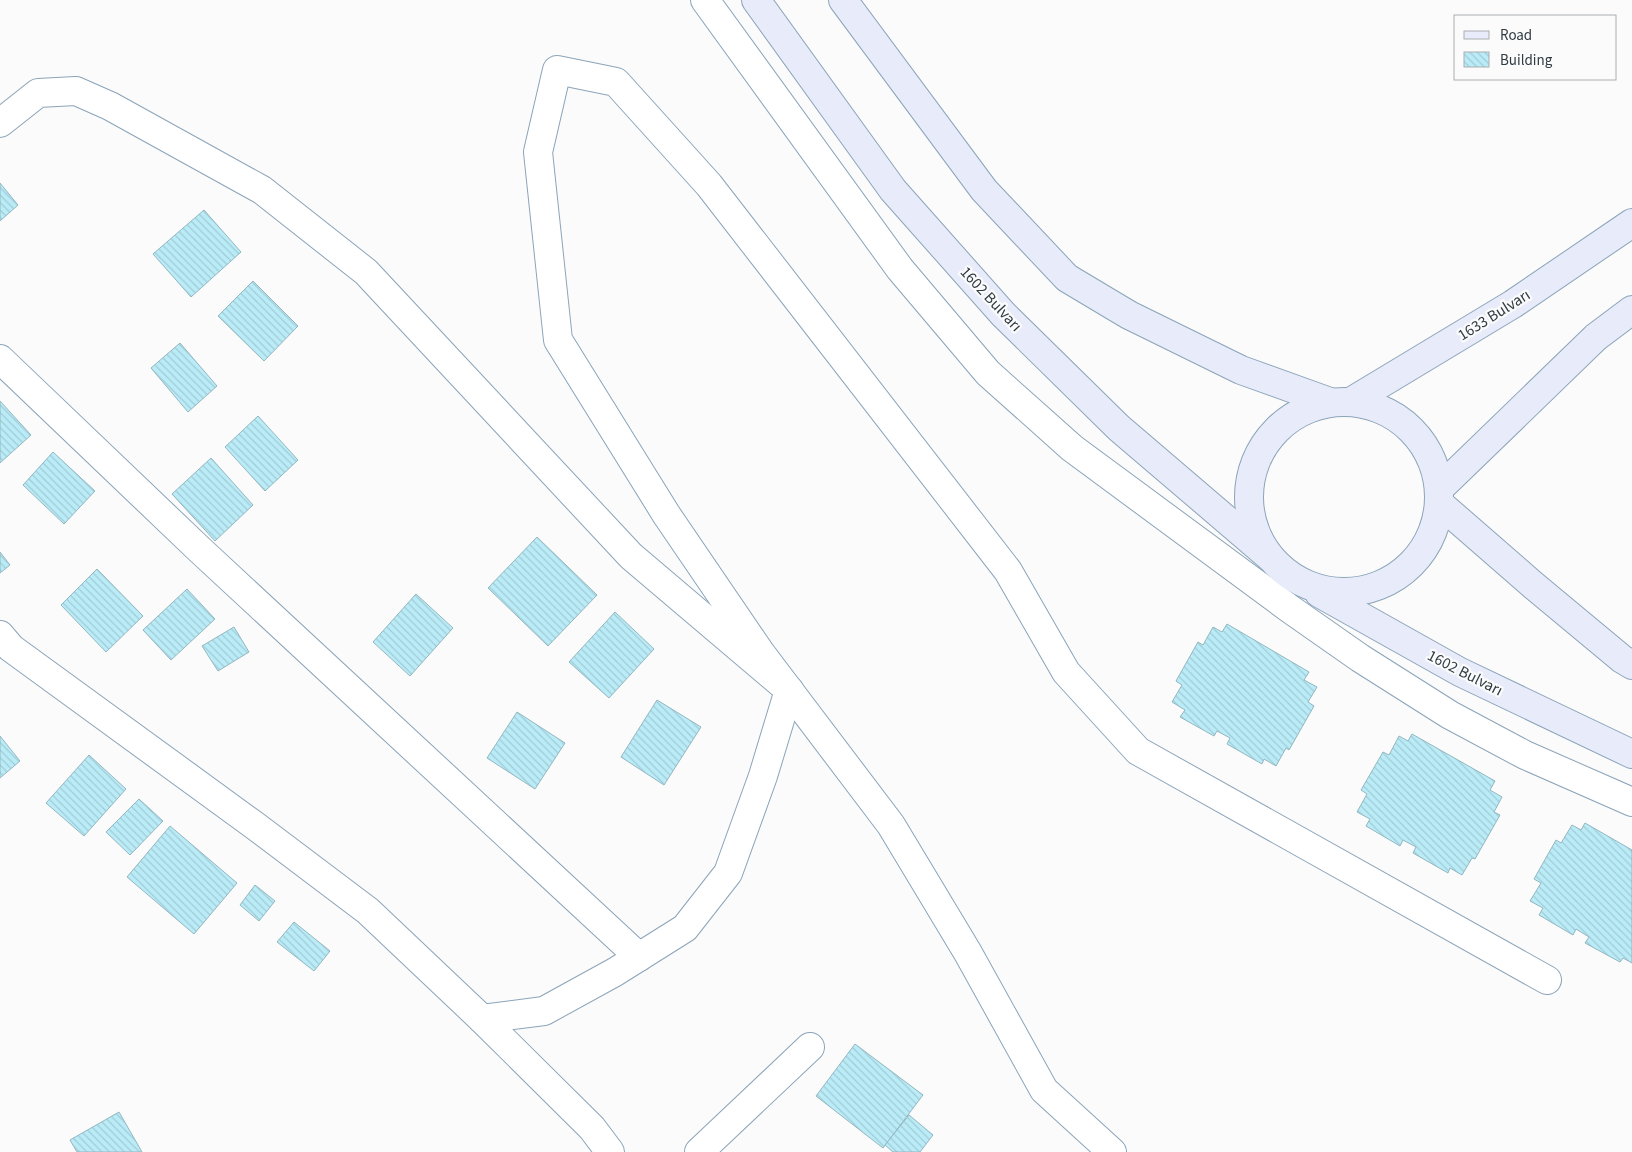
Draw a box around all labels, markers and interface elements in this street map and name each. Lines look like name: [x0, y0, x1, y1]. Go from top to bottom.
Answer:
legend: [1454, 15, 1617, 80]
text: Road: [1500, 25, 1532, 46]
text: Building: [1500, 50, 1553, 71]
street label: 1602 Bulvarı: [955, 262, 1027, 336]
street label: 1633 Bulvarı: [1453, 284, 1535, 346]
street label: 1602 Bulvarı: [1424, 645, 1506, 701]

